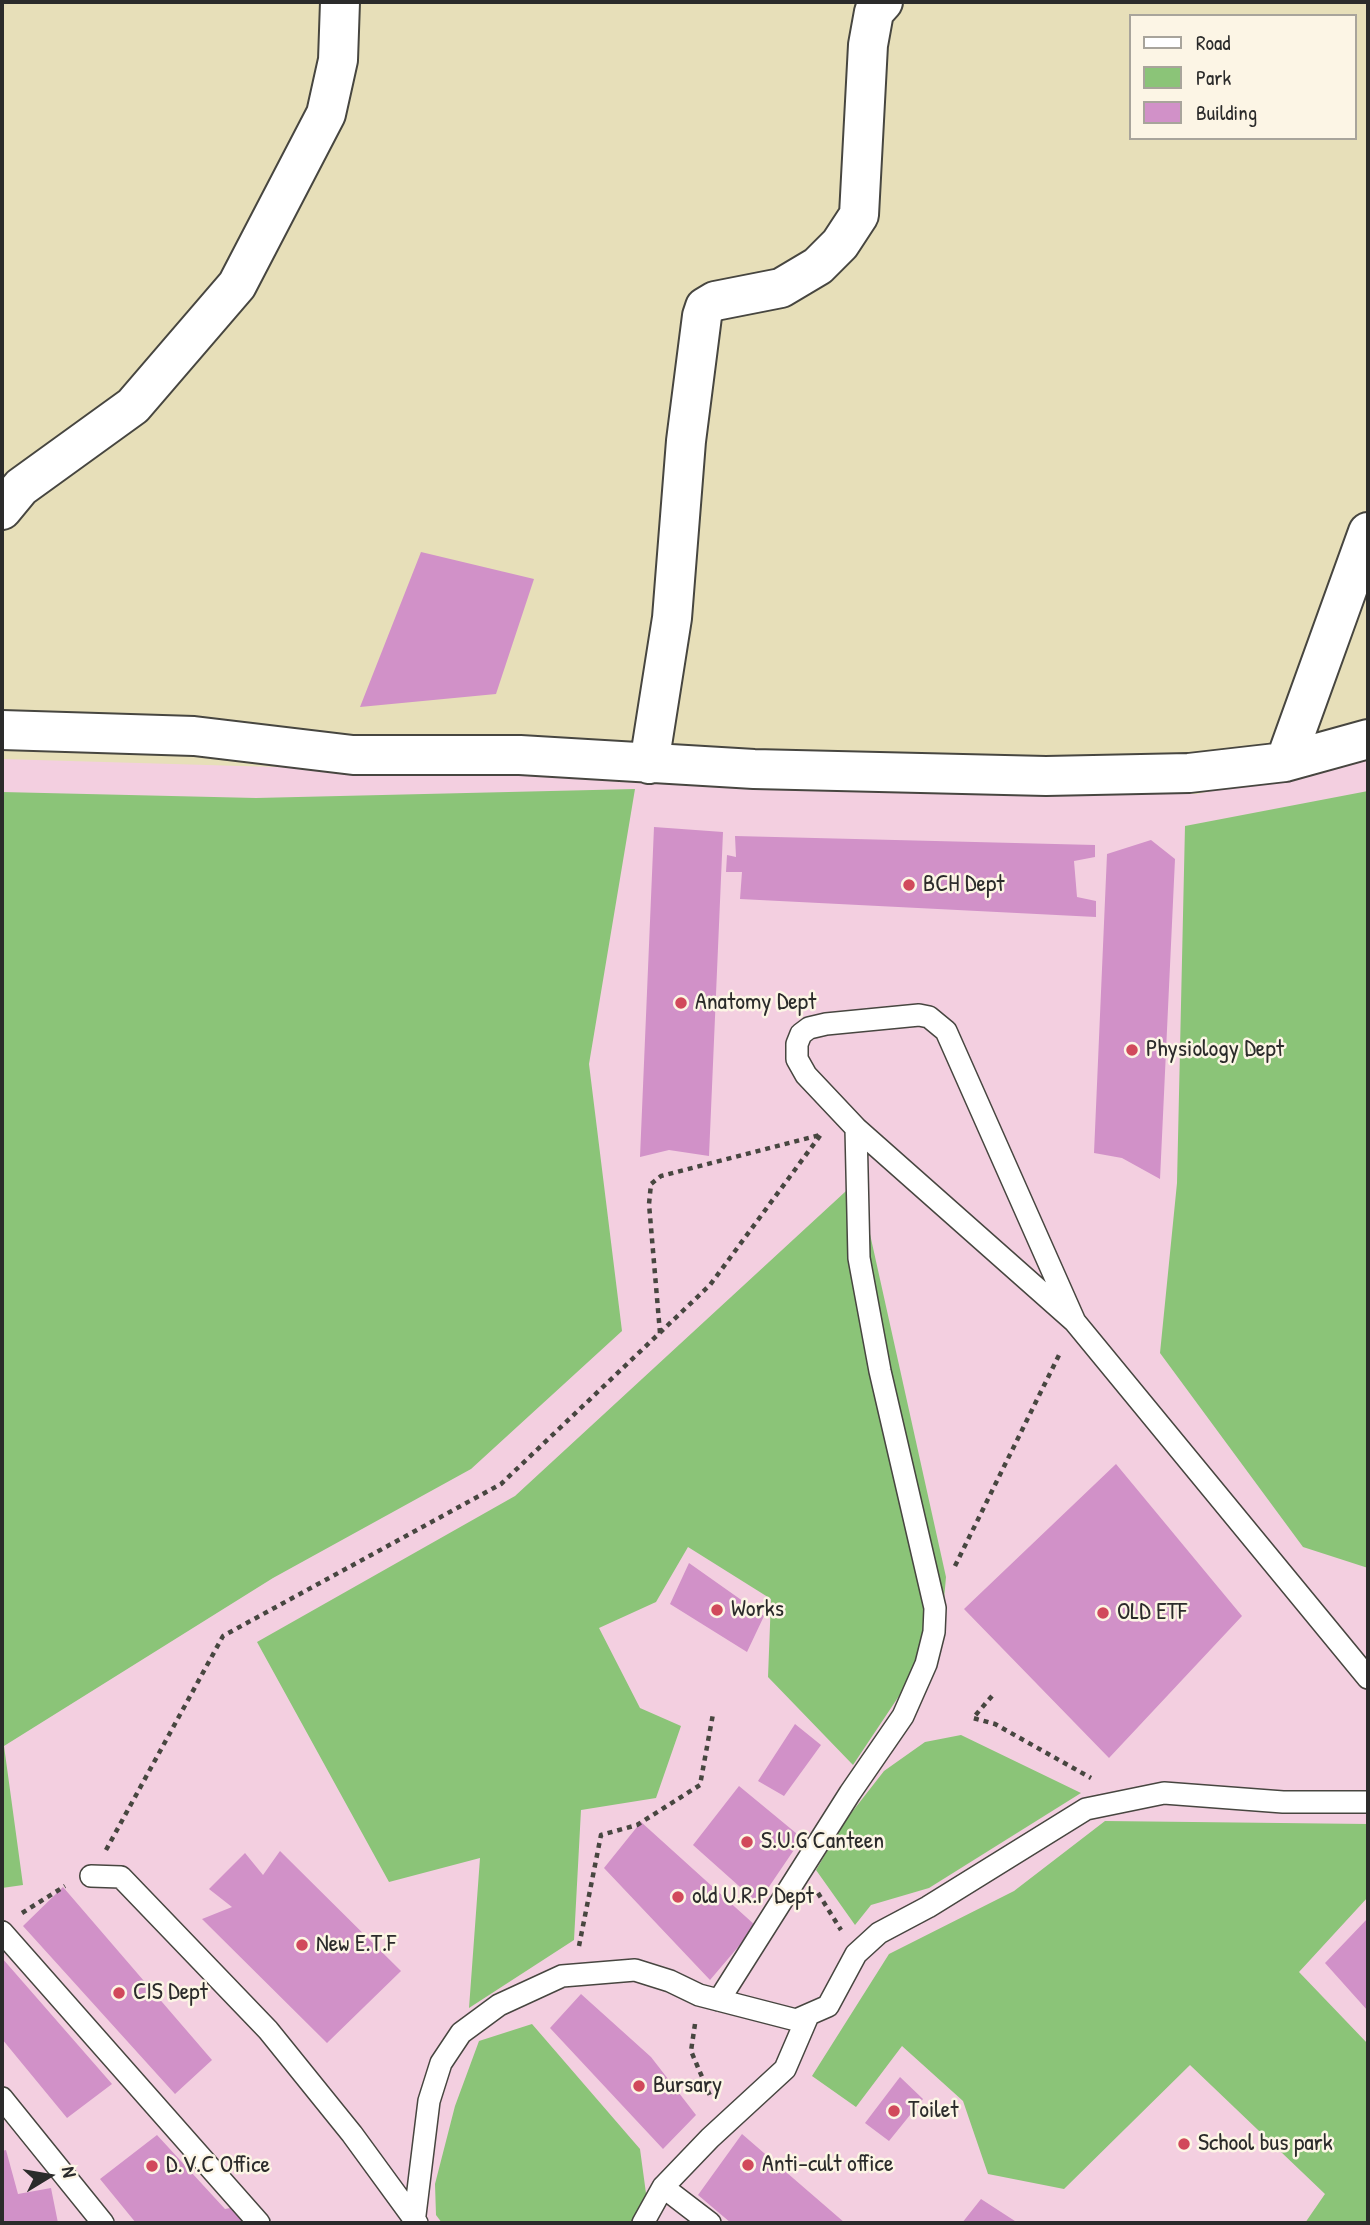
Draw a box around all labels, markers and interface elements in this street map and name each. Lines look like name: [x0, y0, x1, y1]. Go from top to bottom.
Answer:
legend: [1128, 14, 1356, 140]
text: Road: [1196, 28, 1230, 57]
text: Park: [1196, 63, 1231, 92]
text: Building: [1196, 98, 1257, 127]
place label: BCH Dept: [923, 871, 1005, 899]
marker: BCH Dept: [901, 877, 917, 893]
place label: Anatomy Dept: [695, 989, 816, 1017]
marker: Anatomy Dept: [673, 995, 689, 1011]
place label: Physiology Dept: [1146, 1036, 1284, 1064]
marker: Physiology Dept: [1124, 1042, 1140, 1058]
place label: Works: [731, 1596, 784, 1624]
place label: OLD ETF: [1117, 1599, 1187, 1627]
marker: Works: [709, 1602, 725, 1618]
marker: OLD ETF: [1095, 1605, 1111, 1621]
place label: S.U.G Canteen: [761, 1828, 884, 1856]
marker: S.U.G Canteen: [739, 1834, 755, 1850]
place label: old U.R.P Dept: [692, 1883, 814, 1911]
marker: old U.R.P Dept: [670, 1889, 686, 1905]
place label: New E.T.F: [316, 1931, 396, 1959]
marker: New E.T.F: [294, 1937, 310, 1953]
place label: CIS Dept: [133, 1979, 208, 2007]
marker: CIS Dept: [111, 1985, 127, 2001]
place label: Bursary: [653, 2072, 722, 2100]
marker: Bursary: [631, 2078, 647, 2094]
place label: Toilet: [908, 2097, 958, 2125]
marker: Toilet: [886, 2103, 902, 2119]
place label: School bus park: [1198, 2130, 1333, 2158]
marker: School bus park: [1176, 2136, 1192, 2152]
north arrow: [14, 2141, 84, 2211]
place label: Anti-cult office: [762, 2151, 893, 2179]
place label: D.V.C Office: [166, 2152, 270, 2180]
marker: Anti-cult office: [740, 2157, 756, 2173]
marker: D.V.C Office: [144, 2158, 160, 2174]
text: N: [56, 2165, 83, 2179]

